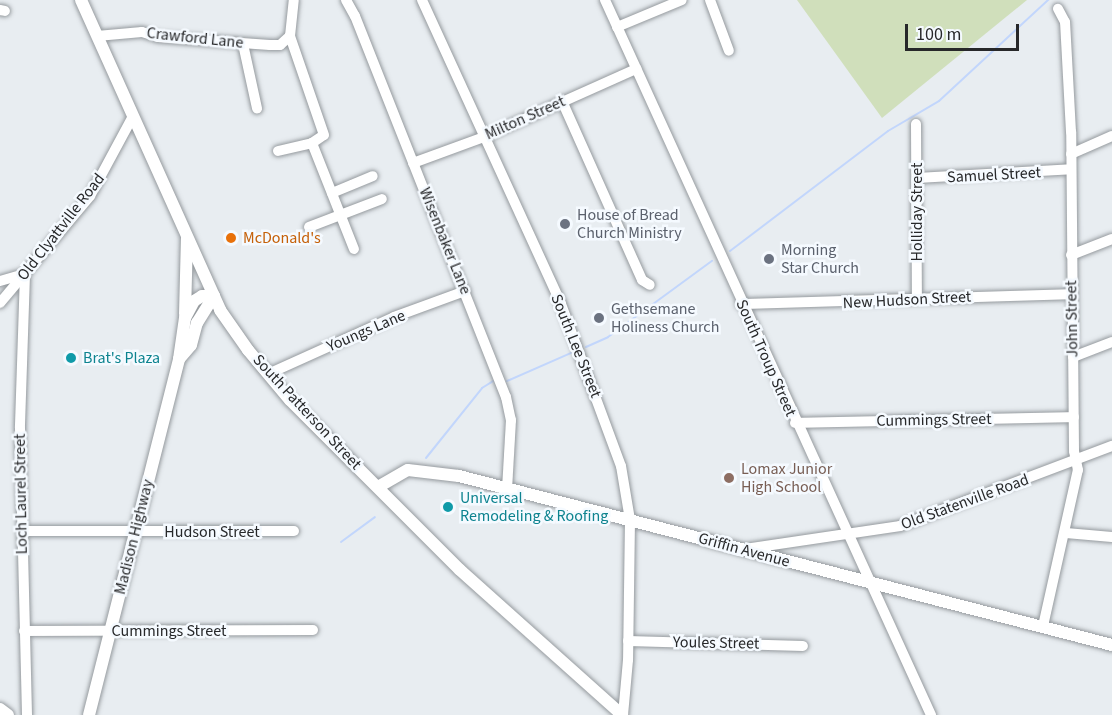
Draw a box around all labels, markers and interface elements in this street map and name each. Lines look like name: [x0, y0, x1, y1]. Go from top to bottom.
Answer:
scale bar: [908, 12, 1022, 50]
text: 100 m: [916, 22, 961, 47]
street label: Crawford Lane: [146, 23, 244, 53]
street label: Milton Street: [482, 92, 568, 144]
street label: Holliday Street: [907, 163, 927, 261]
street label: Samuel Street: [947, 163, 1041, 187]
street label: Old Clyattville Road: [13, 170, 109, 284]
street label: Wisenbaker Lane: [415, 185, 475, 297]
place label: House of Bread Church Ministry: [577, 205, 682, 243]
marker: House of Bread Church Ministry: [558, 217, 572, 231]
place label: McDonald's: [243, 228, 321, 248]
marker: McDonald's: [224, 231, 238, 245]
place label: Morning Star Church: [781, 240, 859, 278]
marker: Morning Star Church: [762, 252, 776, 266]
street label: John Street: [1062, 280, 1082, 358]
street label: New Hudson Street: [842, 287, 972, 313]
street label: South Lee Street: [547, 291, 605, 401]
street label: South Troup Street: [732, 297, 800, 419]
place label: Gethsemane Holiness Church: [611, 299, 719, 337]
street label: Youngs Lane: [324, 306, 408, 356]
marker: Gethsemane Holiness Church: [592, 311, 606, 325]
place label: Brat's Plaza: [83, 348, 160, 368]
street label: South Patterson Street: [249, 350, 365, 474]
marker: Brat's Plaza: [64, 351, 78, 365]
street label: Cummings Street: [876, 409, 992, 431]
street label: Loch Laurel Street: [10, 433, 32, 555]
place label: Lomax Junior High School: [741, 459, 832, 497]
street label: Old Statenville Road: [898, 470, 1032, 534]
marker: Lomax Junior High School: [722, 471, 736, 485]
street label: Madison Highway: [110, 478, 158, 596]
place label: Universal Remodeling & Roofing: [460, 488, 608, 526]
marker: Universal Remodeling & Roofing: [441, 500, 455, 514]
street label: Hudson Street: [164, 522, 260, 542]
street label: Griffin Avenue: [696, 529, 792, 571]
street label: Cummings Street: [112, 621, 226, 641]
street label: Youles Street: [673, 633, 759, 653]

